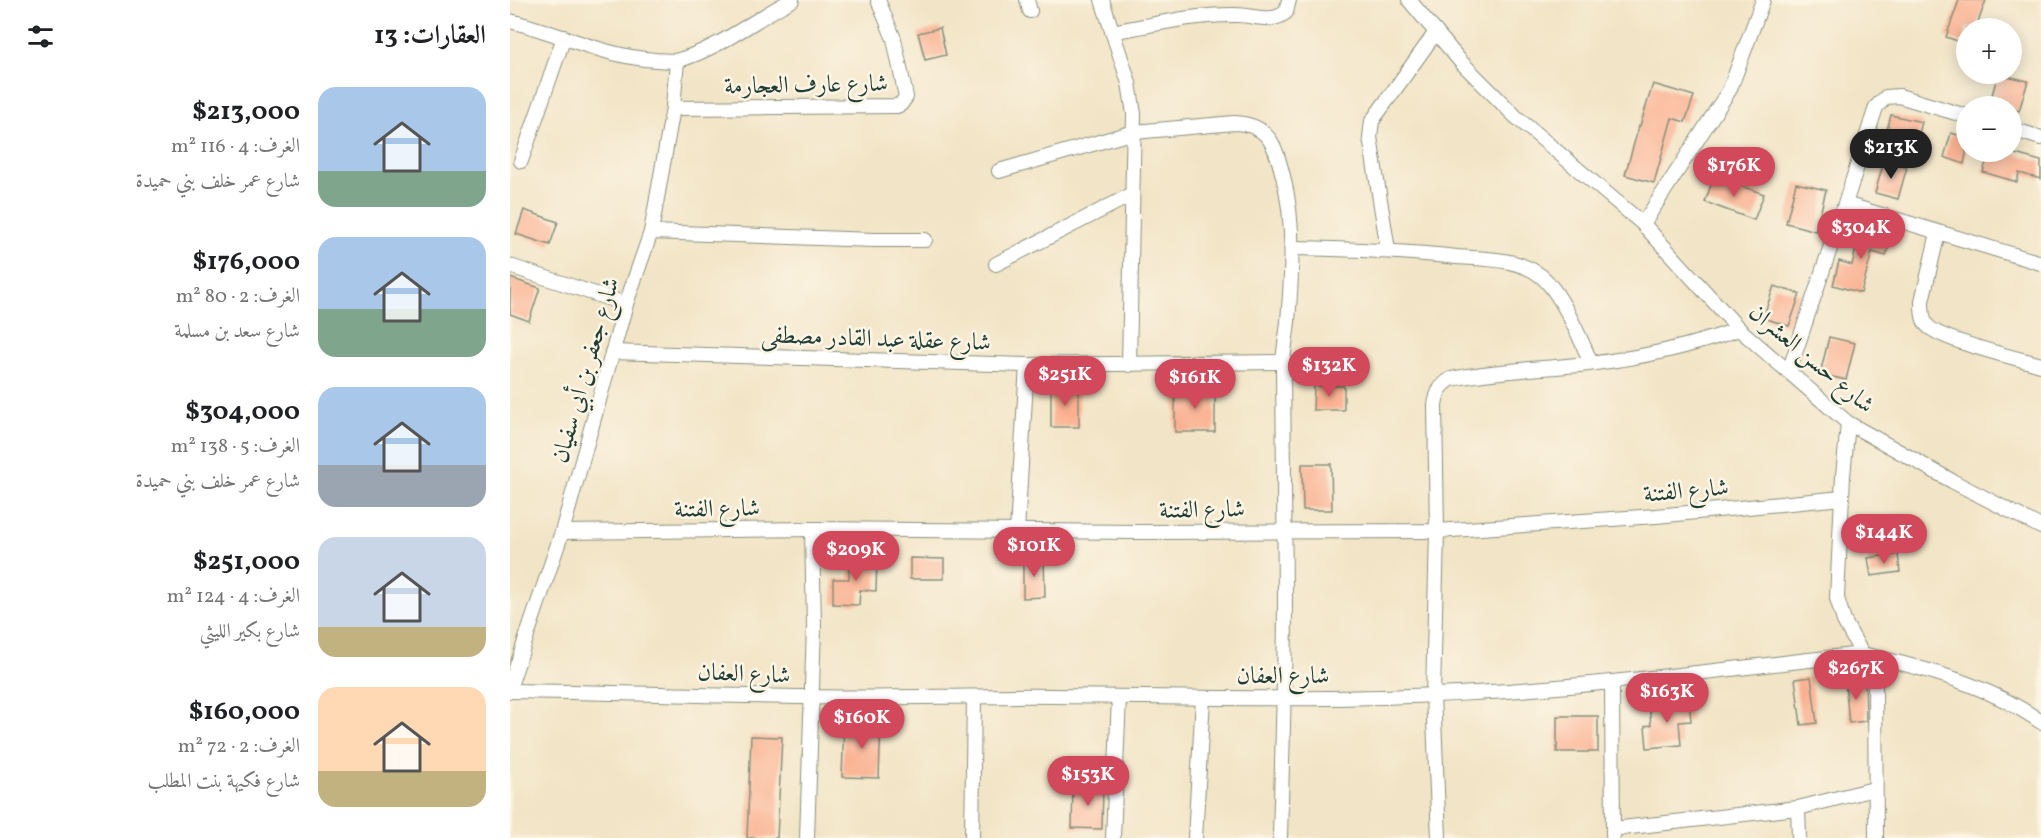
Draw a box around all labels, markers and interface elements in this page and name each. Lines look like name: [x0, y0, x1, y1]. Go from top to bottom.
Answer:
text: العقارات: 13: [374, 18, 486, 54]
map controls: [1956, 18, 2022, 162]
button: +: [1956, 18, 2022, 84]
icon: filters: [24, 20, 57, 53]
street label: شارع عارف العجارمة: [724, 68, 888, 105]
text: $213,000: [192, 94, 300, 130]
button: −: [1956, 96, 2022, 162]
icon: home: [366, 111, 438, 183]
pin: $213K: [1849, 129, 1933, 180]
text: الغرف: 4 · 116 m²: [171, 133, 300, 161]
text: $213K: [1864, 134, 1918, 162]
pin: $176K: [1692, 147, 1776, 198]
text: $176K: [1707, 152, 1761, 180]
text: شارع عمر خلف بني حميدة: [136, 168, 300, 196]
pin: $304K: [1819, 209, 1903, 260]
text: $304K: [1831, 214, 1891, 242]
text: $176,000: [193, 244, 300, 280]
icon: home: [366, 261, 438, 333]
street label: شارع جعفر بن أبي سفيان: [542, 273, 631, 468]
text: الغرف: 2 · 80 m²: [176, 283, 300, 311]
street label: شارع حسن العشران: [1740, 297, 1881, 423]
text: شارع سعد بن مسلمة: [174, 318, 300, 346]
street label: شارع عقلة عبد القادر مصطفى: [760, 319, 991, 362]
pin: $132K: [1287, 347, 1371, 398]
text: $132K: [1302, 352, 1356, 380]
pin: $251K: [1023, 356, 1107, 407]
pin: $161K: [1153, 359, 1237, 410]
text: $251K: [1038, 361, 1092, 389]
text: $161K: [1169, 364, 1221, 392]
text: $304,000: [185, 394, 300, 430]
icon: home: [366, 411, 438, 483]
text: الغرف: 5 · 138 m²: [171, 433, 300, 461]
text: شارع عمر خلف بني حميدة: [136, 468, 300, 496]
street label: شارع الفتنة: [1642, 471, 1730, 514]
street label: شارع الفتنة: [674, 492, 760, 529]
street label: شارع الفتنة: [1159, 493, 1245, 530]
pin: $144K: [1842, 514, 1926, 565]
text: $144K: [1855, 519, 1913, 547]
pin: $101K: [992, 527, 1076, 578]
pin: $209K: [814, 531, 898, 582]
text: $101K: [1007, 532, 1061, 560]
text: $209K: [826, 536, 886, 564]
text: $251,000: [193, 544, 300, 580]
icon: home: [366, 561, 438, 633]
text: الغرف: 4 · 124 m²: [167, 583, 300, 611]
text: شارع بكير الليثي: [199, 618, 300, 646]
pin: $267K: [1814, 650, 1898, 701]
text: $267K: [1828, 655, 1884, 683]
street label: شارع العفان: [697, 656, 791, 695]
street label: شارع العفان: [1237, 660, 1329, 695]
pin: $163K: [1625, 673, 1709, 724]
text: $163K: [1640, 678, 1694, 706]
text: $160,000: [189, 694, 300, 730]
pin: $160K: [820, 699, 904, 750]
text: $160K: [834, 704, 890, 732]
icon: home: [366, 711, 438, 783]
text: الغرف: 2 · 72 m²: [178, 733, 300, 761]
pin: $153K: [1046, 756, 1130, 807]
text: $153K: [1061, 761, 1115, 789]
text: شارع فكيهة بنت المطلب: [148, 768, 300, 796]

